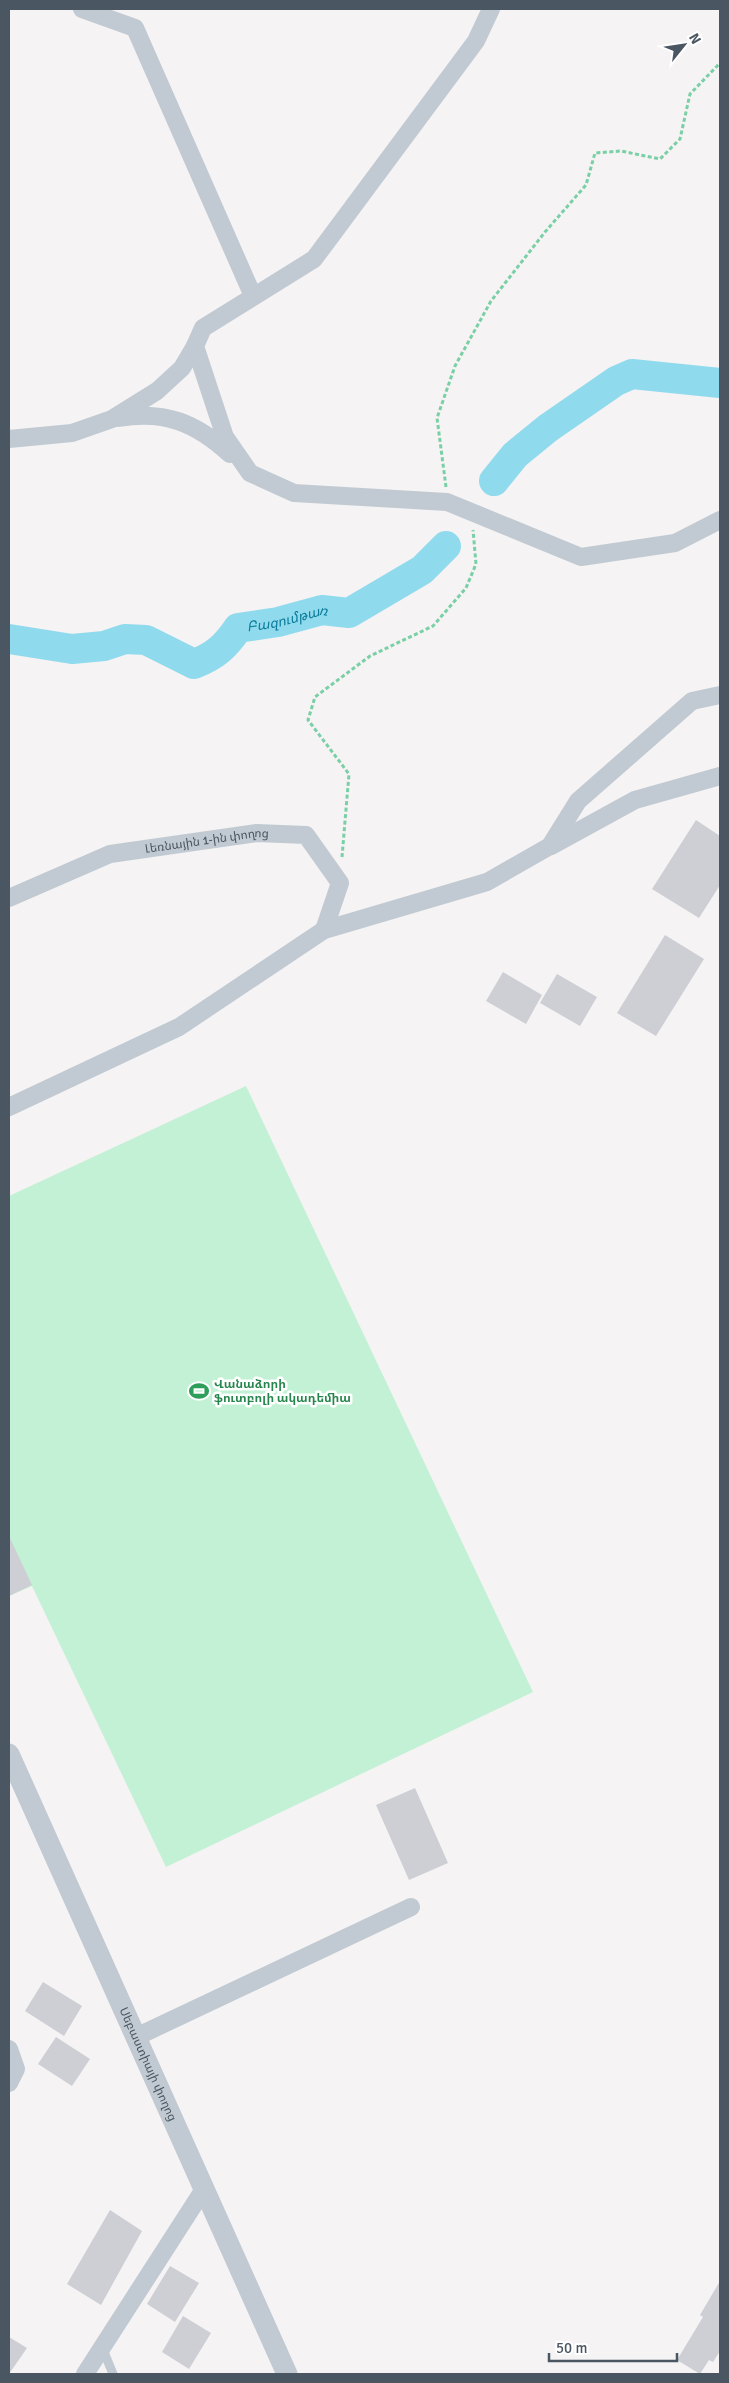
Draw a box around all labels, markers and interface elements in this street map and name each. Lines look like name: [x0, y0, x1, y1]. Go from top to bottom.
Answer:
north arrow: [659, 20, 709, 70]
text: N: [685, 30, 705, 47]
water label: Բազումթառ: [246, 602, 329, 636]
street label: Լեռնային 1-ին փողոց: [144, 826, 269, 857]
place label: Վանաձորի ֆուտբոլի ակադեմիա: [214, 1377, 351, 1406]
sports icon: Վանաձորի ֆուտբոլի ակադեմիա: [188, 1380, 210, 1402]
street label: Սեբաստիայի փողոց: [116, 2005, 180, 2124]
scale bar: [549, 2330, 676, 2362]
text: 50 m: [556, 2339, 587, 2357]

